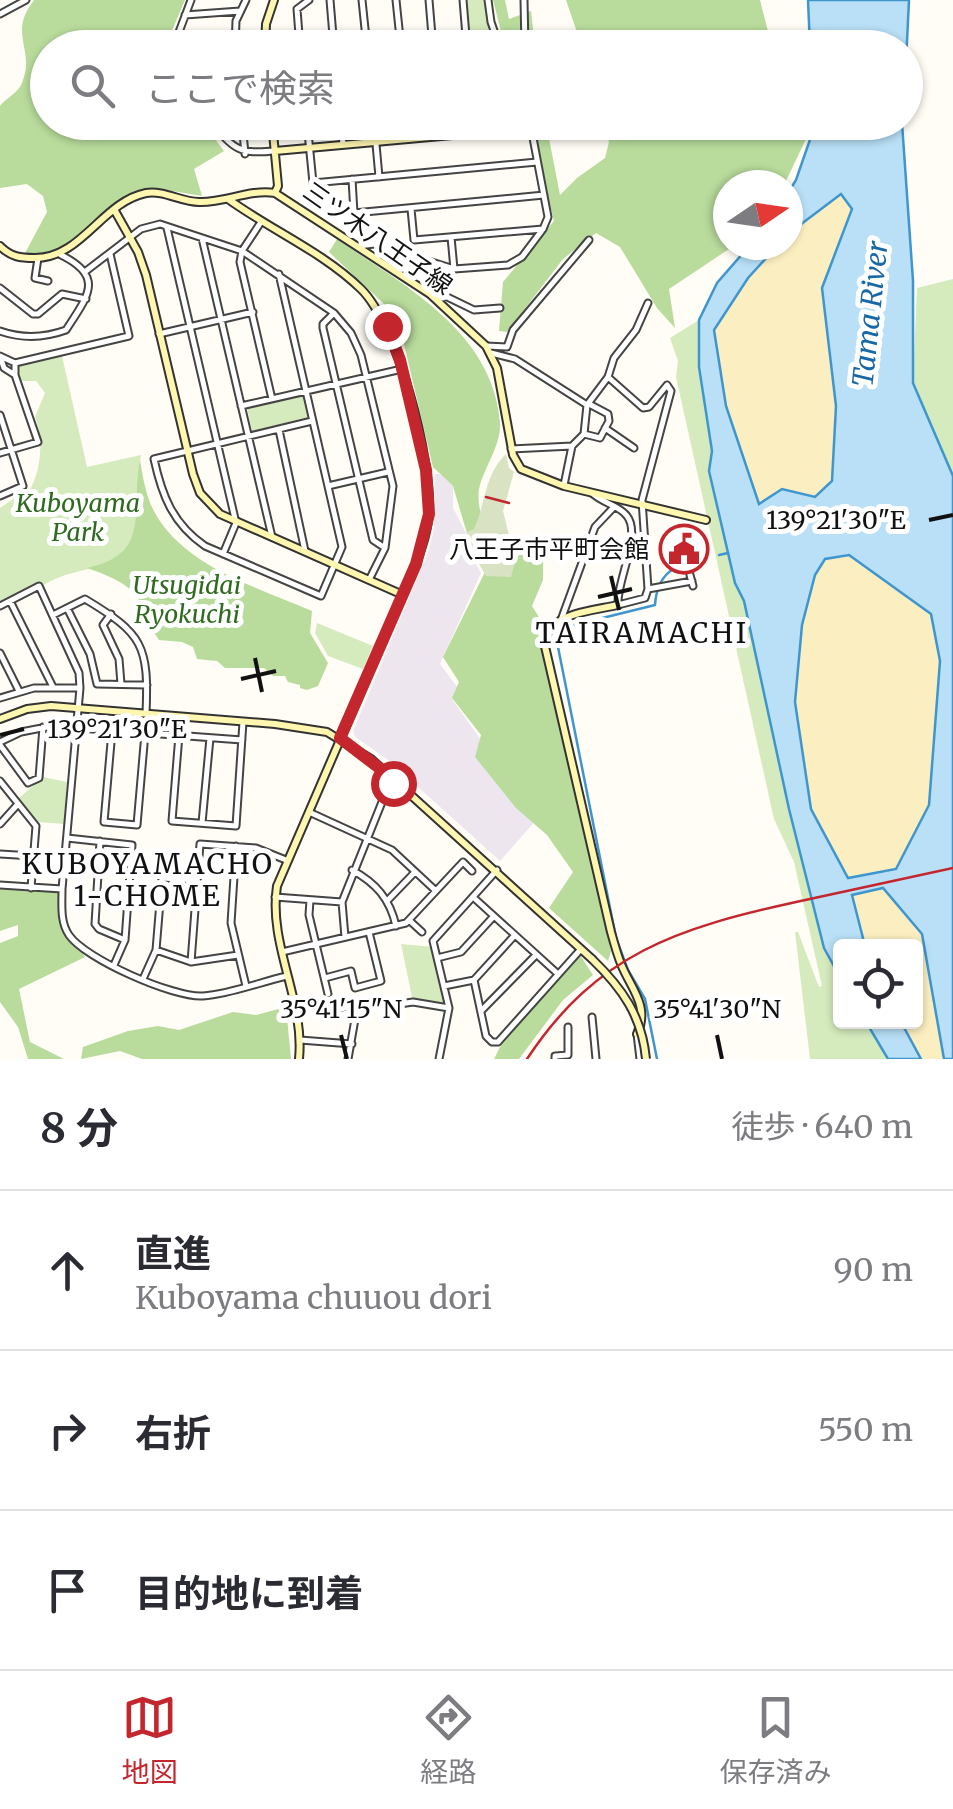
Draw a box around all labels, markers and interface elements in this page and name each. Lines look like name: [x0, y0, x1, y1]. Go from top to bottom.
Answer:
search box: [30, 30, 923, 140]
icon: search: [65, 58, 120, 113]
text: ここで検索: [145, 65, 335, 112]
north arrow: [713, 170, 803, 260]
street label: 三ツ木八王子線: [297, 175, 459, 301]
water label: Tama River: [844, 239, 896, 389]
route end: [365, 304, 411, 350]
park label: Kuboyama Park: [15, 487, 140, 548]
text: 139°21'30"E: [766, 504, 906, 536]
public building icon: 八王子市平町会館: [658, 523, 710, 575]
place label: 八王子市平町会館: [449, 533, 649, 565]
park label: Utsugidai Ryokuchi: [133, 569, 241, 630]
district label: TAIRAMACHI: [535, 615, 749, 651]
text: 139°21'30"E: [47, 713, 187, 745]
route start: [371, 761, 417, 807]
district label: KUBOYAMACHO 1-CHOME: [22, 846, 274, 914]
map controls: [833, 939, 923, 1029]
button: locate: [833, 939, 923, 1029]
text: 35°41'15"N: [280, 993, 402, 1025]
text: 35°41'30"N: [653, 993, 781, 1025]
text: 8 分: [40, 1102, 118, 1154]
text: 徒歩 · 640 m: [732, 1107, 913, 1147]
text: 直進: [135, 1230, 211, 1277]
icon: ahead: [40, 1243, 95, 1298]
text: 90 m: [834, 1250, 913, 1290]
text: Kuboyama chuuou dori: [135, 1278, 492, 1318]
icon: right: [40, 1403, 95, 1458]
text: 右折: [135, 1410, 211, 1457]
text: 550 m: [818, 1410, 913, 1450]
icon: arrive: [40, 1563, 95, 1618]
text: 目的地に到着: [135, 1570, 363, 1617]
tab: 地図: [121, 1690, 178, 1790]
tab: 経路: [420, 1690, 477, 1790]
tab: 保存済み: [719, 1690, 832, 1790]

